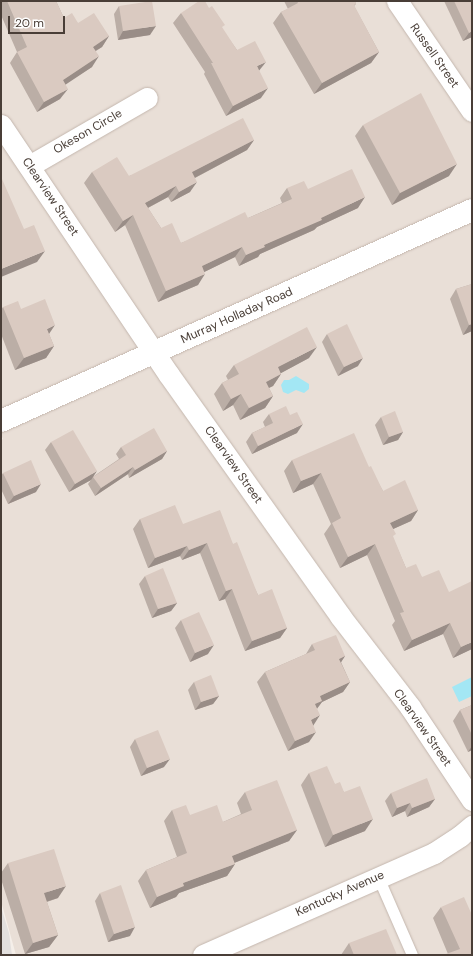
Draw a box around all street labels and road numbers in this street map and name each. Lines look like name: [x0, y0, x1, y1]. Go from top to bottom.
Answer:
street label: Russell Street: [406, 21, 462, 91]
street label: Okeson Circle: [51, 107, 125, 157]
street label: Clearview Street: [19, 155, 81, 239]
street label: Murray Holladay Road: [179, 285, 295, 347]
street label: Clearview Street: [201, 424, 265, 506]
street label: Clearview Street: [390, 687, 454, 769]
street label: Kentucky Avenue: [293, 868, 387, 920]

